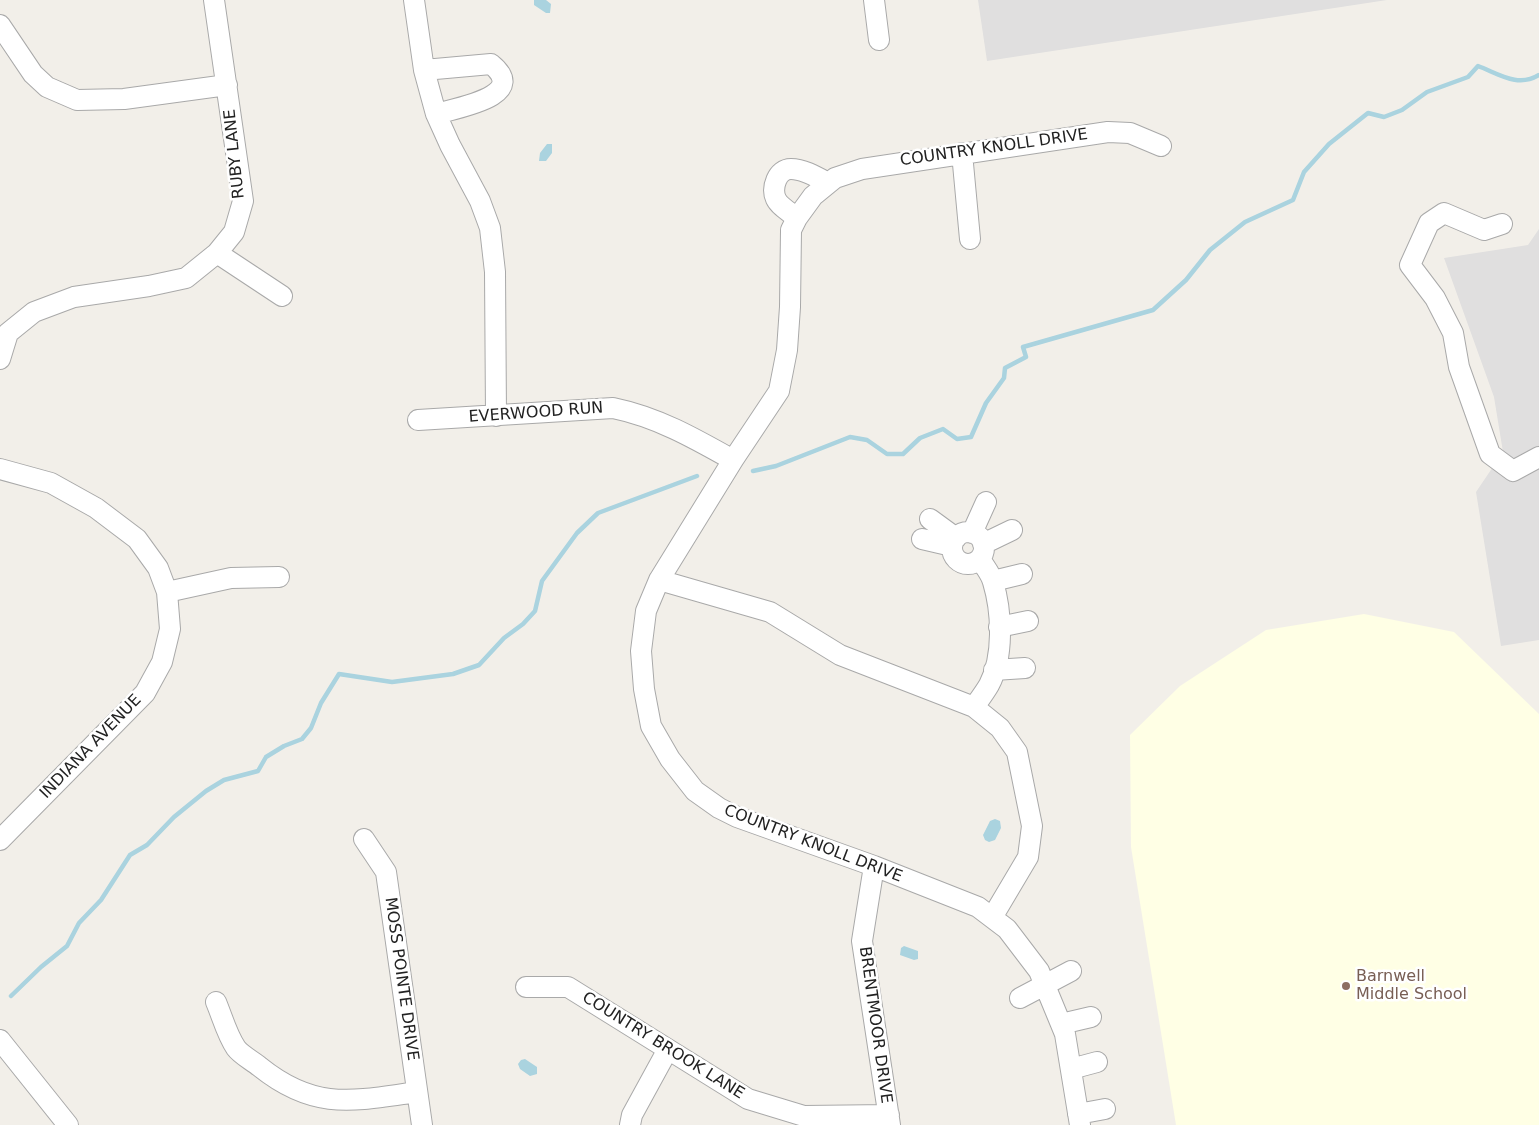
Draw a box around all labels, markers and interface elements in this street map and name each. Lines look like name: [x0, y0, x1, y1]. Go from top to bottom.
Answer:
street label: RUBY LANE: [221, 108, 249, 200]
street label: COUNTRY KNOLL DRIVE: [899, 125, 1089, 171]
street label: EVERWOOD RUN: [468, 399, 604, 427]
street label: INDIANA AVENUE: [36, 691, 146, 803]
street label: COUNTRY KNOLL DRIVE: [721, 801, 905, 887]
street label: MOSS POINTE DRIVE: [380, 896, 422, 1062]
street label: BRENTMOOR DRIVE: [854, 945, 896, 1105]
place label: Barnwell Middle School: [1356, 967, 1467, 1005]
marker: Barnwell Middle School: [1340, 980, 1352, 992]
street label: COUNTRY BROOK LANE: [578, 988, 748, 1104]

